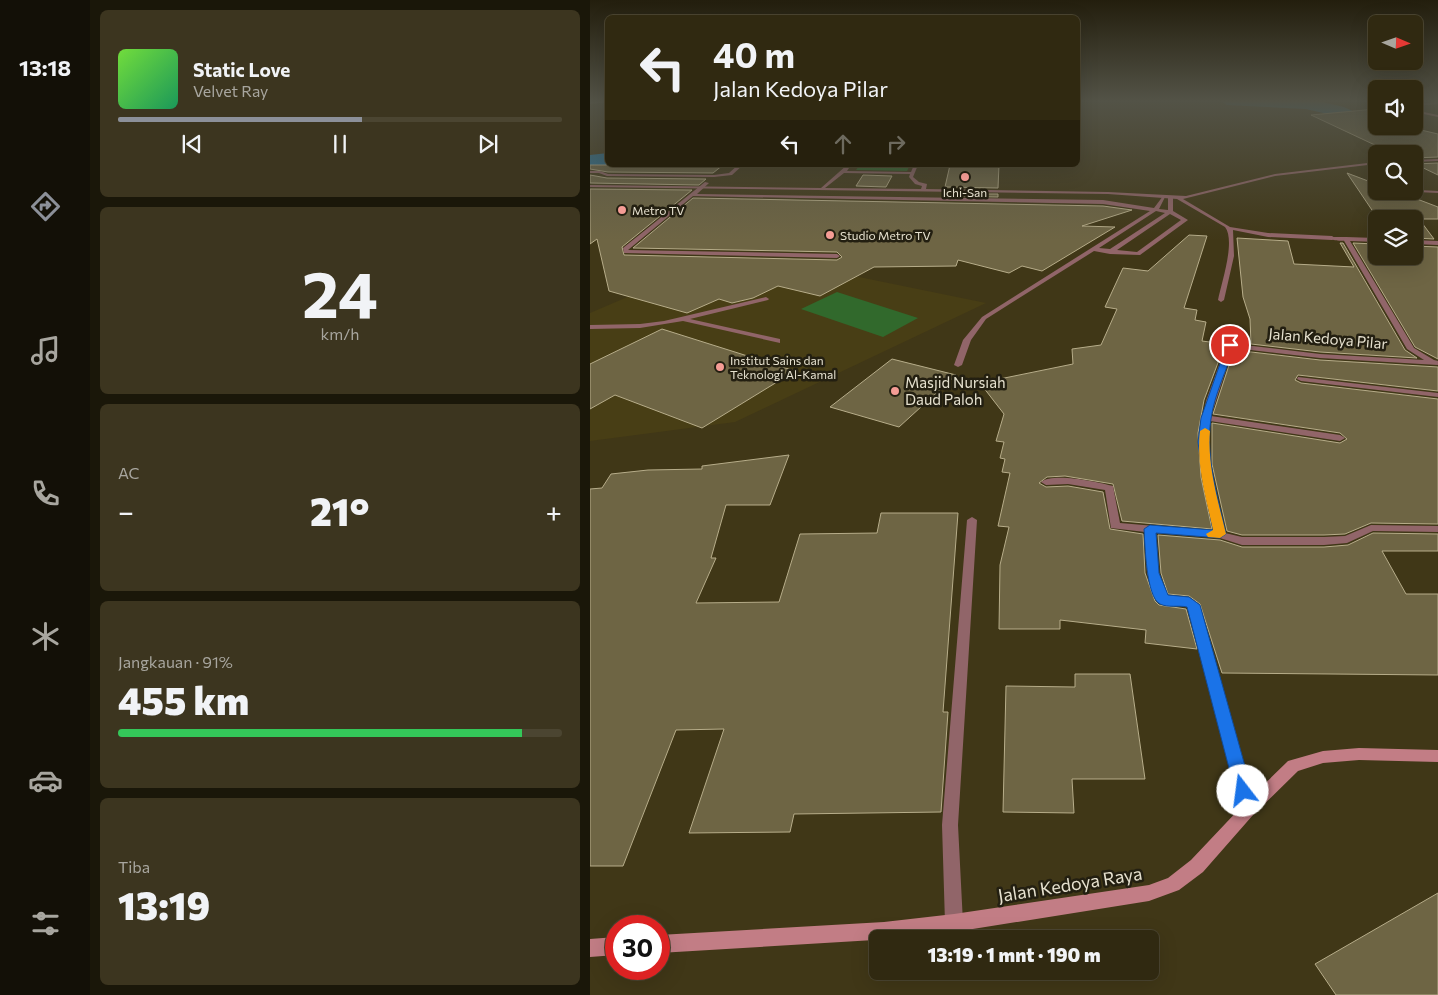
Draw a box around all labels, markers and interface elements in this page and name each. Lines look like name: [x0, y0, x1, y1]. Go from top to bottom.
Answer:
north arrow: [1368, 15, 1422, 70]
map controls: [1368, 15, 1423, 265]
text: 40 m: [713, 32, 795, 75]
icon: left: [630, 35, 695, 100]
text: 13:18: [19, 54, 71, 81]
text: Static Love: [193, 58, 290, 81]
text: Jalan Kedoya Pilar: [713, 75, 888, 102]
button: sound: [1368, 80, 1423, 135]
text: Velvet Ray: [193, 81, 268, 100]
icon: previous: [178, 130, 206, 158]
icon: pause: [326, 130, 354, 158]
icon: next: [474, 130, 502, 158]
icon: left: [776, 130, 804, 158]
icon: ahead: [829, 130, 857, 158]
icon: right: [882, 130, 910, 158]
button: search: [1368, 145, 1423, 200]
marker: Ichi-San: [959, 171, 971, 183]
place label: Ichi-San: [943, 185, 987, 199]
icon: directions: [28, 189, 63, 224]
place label: Metro TV: [632, 203, 685, 217]
marker: Metro TV: [616, 204, 628, 216]
button: layers: [1368, 210, 1423, 265]
place label: Studio Metro TV: [840, 228, 931, 242]
marker: Studio Metro TV: [824, 229, 836, 241]
text: 24: [302, 252, 378, 331]
text: km/h: [321, 324, 359, 343]
pin: [1209, 324, 1251, 366]
street label: Jalan Kedoya Pilar: [1268, 324, 1388, 352]
icon: arrive: [1216, 331, 1244, 359]
icon: music: [28, 333, 63, 368]
place label: Institut Sains dan Teknologi Al-Kamal: [730, 353, 836, 381]
marker: Institut Sains dan Teknologi Al-Kamal: [714, 361, 726, 373]
place label: Masjid Nursiah Daud Paloh: [905, 373, 1006, 408]
marker: Masjid Nursiah Daud Paloh: [889, 385, 901, 397]
text: AC: [118, 463, 140, 482]
icon: phone: [28, 476, 63, 511]
text: 21°: [310, 487, 370, 534]
text: −: [118, 494, 134, 528]
text: +: [546, 494, 562, 528]
icon: climate: [28, 619, 63, 654]
text: Jangkauan · 91%: [118, 652, 233, 671]
text: 455 km: [118, 676, 249, 723]
icon: car: [28, 763, 63, 798]
position arrow: [1216, 764, 1268, 816]
text: Tiba: [118, 857, 150, 876]
street label: Jalan Kedoya Raya: [996, 862, 1144, 906]
text: 13:19: [118, 881, 210, 928]
icon: filters: [28, 906, 63, 941]
speed limit sign: 30: [605, 915, 670, 980]
text: 13:19 · 1 mnt · 190 m: [927, 943, 1101, 966]

